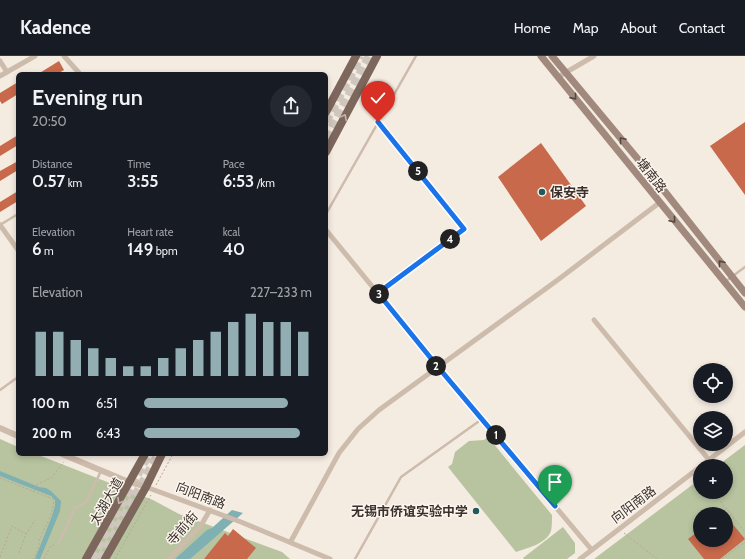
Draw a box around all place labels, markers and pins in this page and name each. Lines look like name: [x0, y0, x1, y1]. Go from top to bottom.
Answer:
pin: [361, 81, 395, 122]
pin: 5: [408, 161, 428, 181]
place label: 保安寺: [550, 184, 589, 200]
marker: 保安寺: [537, 187, 547, 197]
pin: 4: [440, 229, 460, 249]
pin: 3: [369, 284, 389, 304]
pin: 2: [426, 356, 446, 376]
pin: 1: [486, 425, 506, 445]
pin: [538, 465, 572, 506]
place label: 无锡市侨谊实验中学: [351, 503, 468, 519]
marker: 无锡市侨谊实验中学: [471, 506, 481, 516]

